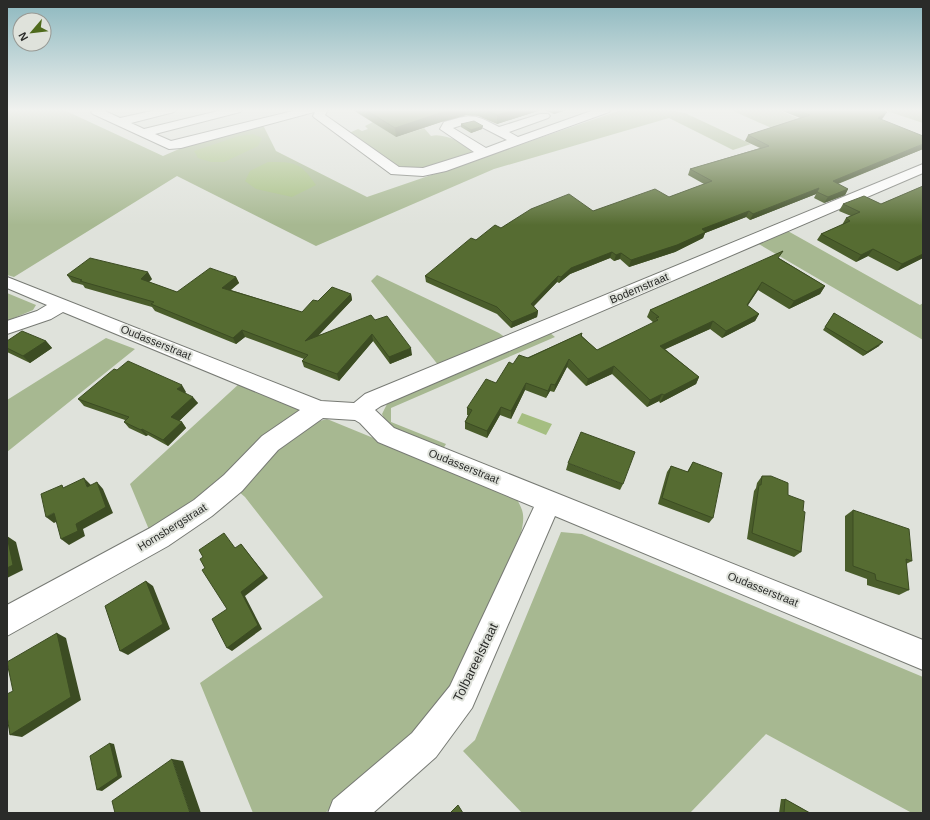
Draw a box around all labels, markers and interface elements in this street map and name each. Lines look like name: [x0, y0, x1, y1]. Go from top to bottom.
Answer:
north arrow: [12, 12, 52, 52]
text: N: [16, 30, 30, 43]
street label: Bodemstraat: [608, 270, 670, 306]
street label: Oudasserstraat: [119, 322, 193, 362]
street label: Oudasserstraat: [427, 446, 501, 486]
street label: Hornsbergstraat: [135, 501, 209, 553]
street label: Oudasserstraat: [726, 569, 800, 609]
street label: Tolbareelstraat: [450, 620, 501, 704]

